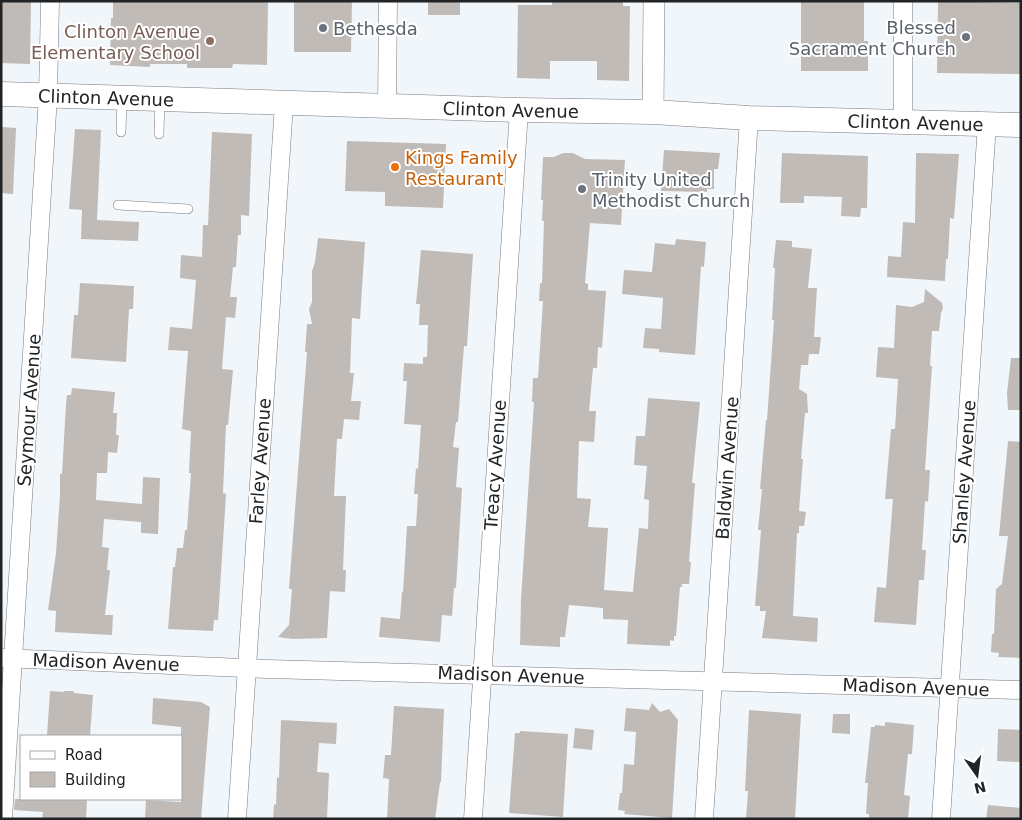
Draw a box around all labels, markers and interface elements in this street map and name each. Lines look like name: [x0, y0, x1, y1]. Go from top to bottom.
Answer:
place label: Blessed Sacrament Church: [789, 17, 956, 59]
place label: Bethesda: [333, 18, 418, 39]
place label: Clinton Avenue Elementary School: [31, 21, 200, 63]
marker: Bethesda: [317, 22, 329, 34]
marker: Blessed Sacrament Church: [960, 31, 972, 43]
marker: Clinton Avenue Elementary School: [204, 35, 216, 47]
street label: Clinton Avenue: [38, 85, 174, 110]
street label: Clinton Avenue: [442, 97, 579, 121]
street label: Clinton Avenue: [847, 110, 984, 135]
place label: Kings Family Restaurant: [405, 147, 518, 189]
marker: Kings Family Restaurant: [389, 161, 401, 173]
place label: Trinity United Methodist Church: [591, 169, 750, 211]
marker: Trinity United Methodist Church: [576, 183, 588, 195]
street label: Seymour Avenue: [13, 333, 45, 487]
street label: Baldwin Avenue: [712, 396, 742, 540]
street label: Farley Avenue: [245, 397, 275, 525]
street label: Treacy Avenue: [480, 399, 510, 532]
street label: Shanley Avenue: [948, 399, 980, 545]
street label: Madison Avenue: [32, 649, 180, 675]
street label: Madison Avenue: [437, 662, 585, 688]
street label: Madison Avenue: [842, 674, 990, 700]
legend: [20, 735, 182, 800]
text: Road: [65, 746, 103, 764]
north arrow: [952, 750, 1002, 800]
text: Building: [65, 771, 126, 789]
text: N: [973, 778, 988, 797]

